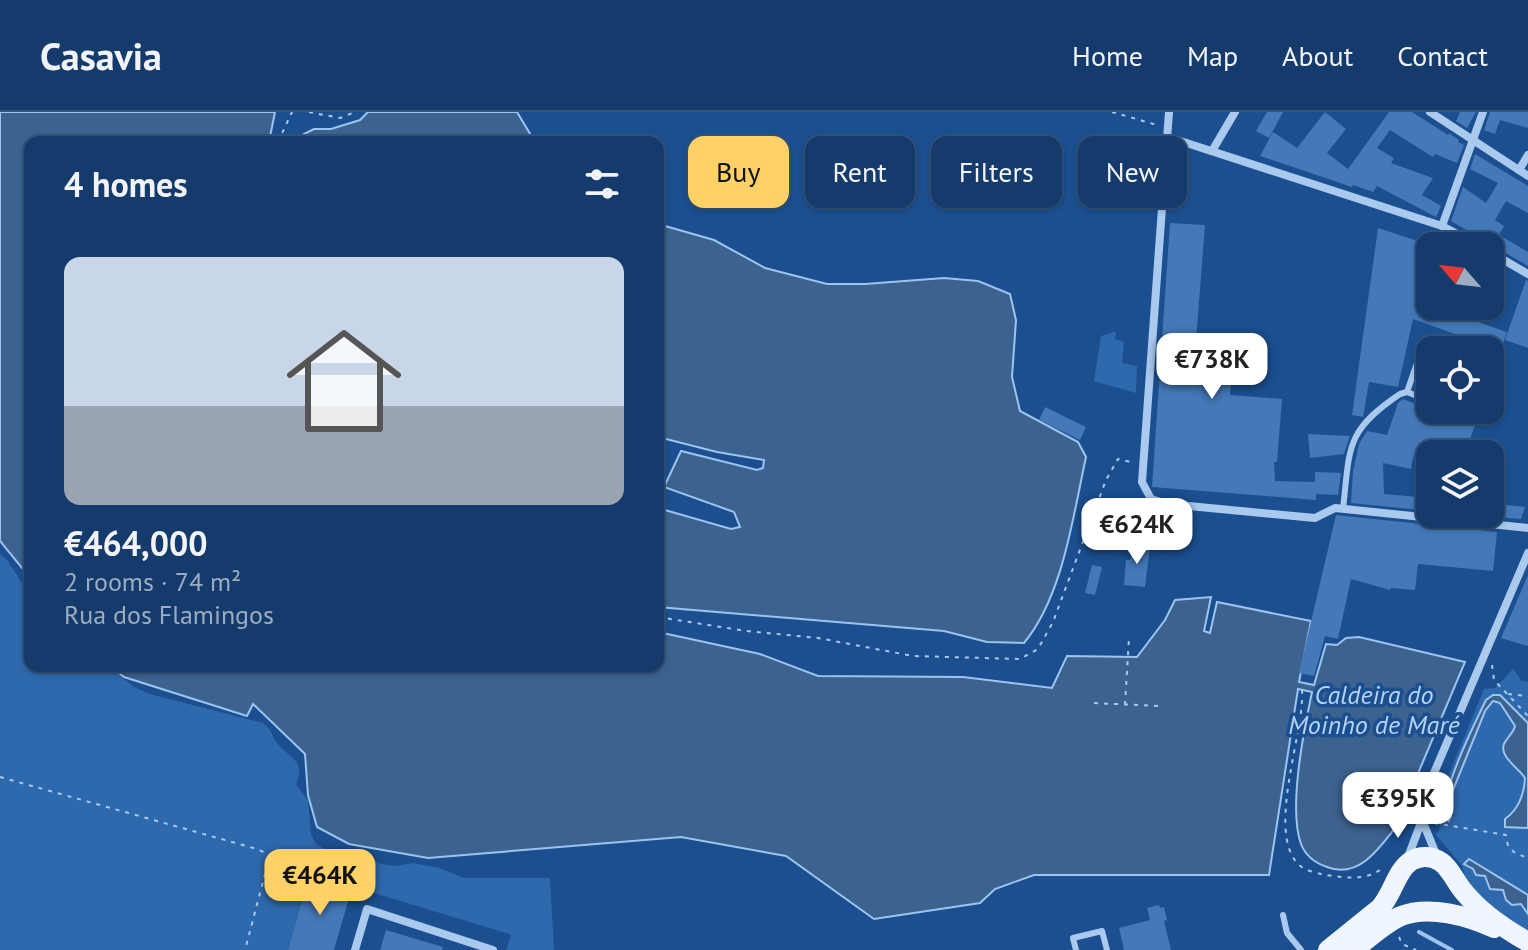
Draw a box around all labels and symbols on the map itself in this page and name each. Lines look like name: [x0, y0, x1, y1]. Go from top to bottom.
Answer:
north arrow: [1416, 232, 1504, 320]
pin: €738K: [1156, 333, 1268, 401]
pin: €624K: [1081, 498, 1193, 566]
water label: Caldeira do Moinho de Maré: [1288, 678, 1460, 741]
pin: €395K: [1342, 772, 1454, 840]
pin: €464K: [264, 849, 376, 917]

